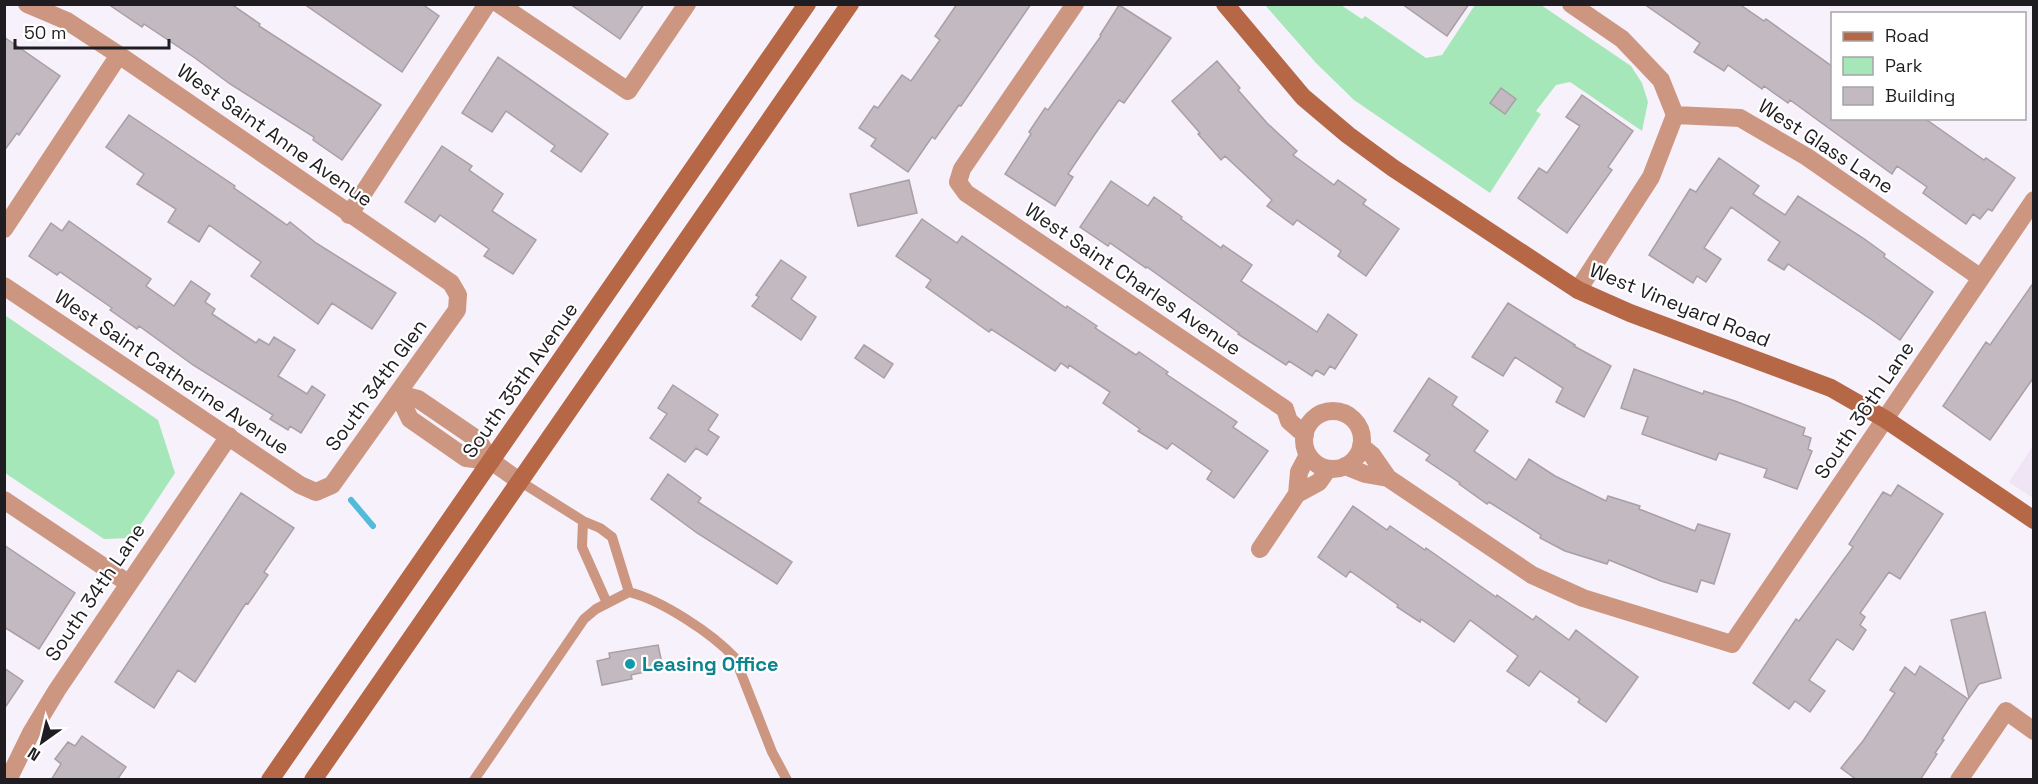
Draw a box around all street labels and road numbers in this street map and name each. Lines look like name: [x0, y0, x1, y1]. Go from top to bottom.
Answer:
street label: West Saint Anne Avenue: [172, 58, 378, 212]
street label: West Glass Lane: [1754, 93, 1898, 199]
street label: West Saint Charles Avenue: [1020, 197, 1246, 361]
street label: West Vineyard Road: [1586, 257, 1774, 353]
street label: West Saint Catherine Avenue: [50, 284, 294, 460]
street label: South 35th Avenue: [456, 297, 584, 463]
street label: South 34th Glen: [319, 314, 433, 456]
street label: South 36th Lane: [1808, 336, 1920, 484]
street label: South 34th Lane: [39, 518, 151, 666]

